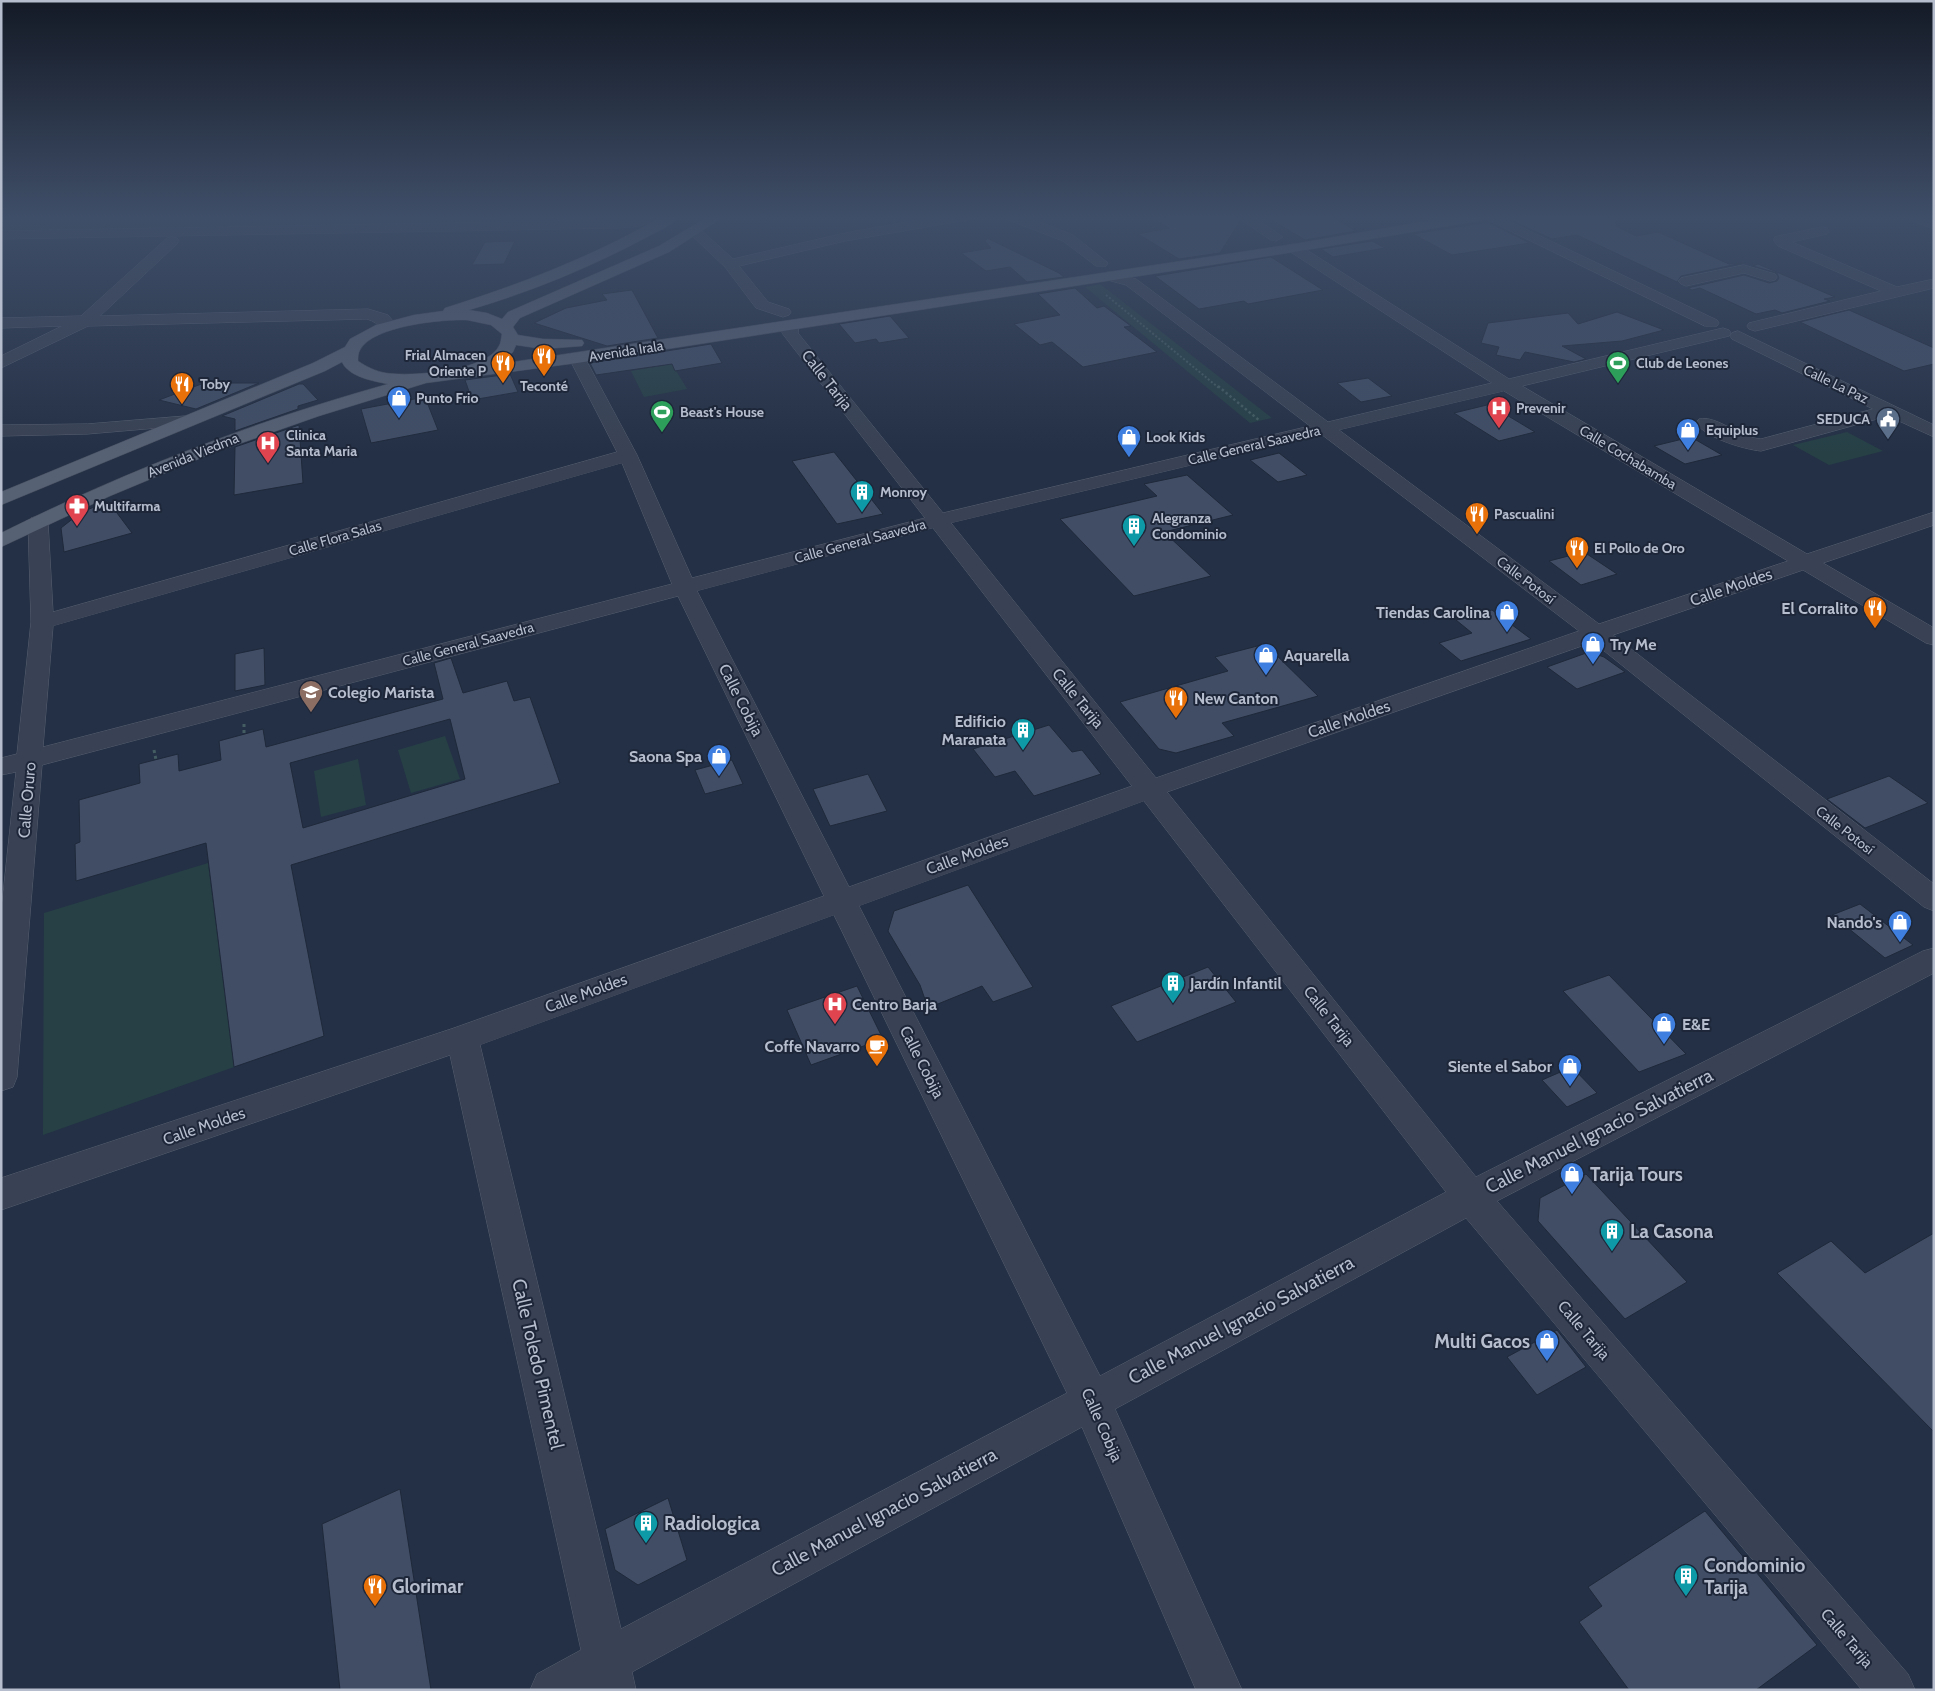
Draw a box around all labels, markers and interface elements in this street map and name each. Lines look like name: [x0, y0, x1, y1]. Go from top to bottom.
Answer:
street label: Avenida Irala: [588, 336, 665, 366]
restaurant icon: Teconté: [531, 343, 557, 377]
place label: Frial Almacen Oriente P: [405, 346, 487, 380]
street label: Calle Tarija: [797, 346, 857, 414]
restaurant icon: Frial Almacen Oriente P: [490, 350, 516, 384]
sports icon: Club de Leones: [1605, 350, 1631, 384]
place label: Club de Leones: [1636, 354, 1728, 372]
street label: Calle La Paz: [1800, 361, 1872, 408]
restaurant icon: Toby: [169, 371, 195, 405]
place label: Toby: [200, 375, 231, 393]
place label: Teconté: [520, 377, 568, 395]
shop icon: Punto Frio: [386, 385, 412, 419]
place label: Punto Frio: [416, 389, 478, 407]
hospital icon: Prevenir: [1486, 395, 1512, 429]
sports icon: Beast's House: [649, 399, 675, 433]
place label: Prevenir: [1516, 399, 1566, 417]
place label: Beast's House: [680, 403, 764, 421]
public building icon: SEDUCA: [1875, 406, 1901, 440]
place label: SEDUCA: [1817, 410, 1870, 428]
shop icon: Equiplus: [1675, 417, 1701, 451]
street label: Calle General Saavedra: [1186, 421, 1322, 469]
street label: Calle Cochabamba: [1576, 421, 1680, 493]
place label: Equiplus: [1706, 421, 1758, 439]
shop icon: Look Kids: [1116, 424, 1142, 458]
place label: Clinica Santa Maria: [286, 426, 357, 460]
street label: Avenida Viedma: [145, 428, 241, 481]
place label: Look Kids: [1146, 428, 1205, 446]
hospital icon: Clinica Santa Maria: [255, 430, 281, 464]
building icon: Monroy: [849, 479, 875, 513]
place label: Monroy: [880, 483, 927, 501]
pharmacy icon: Multifarma: [64, 493, 90, 527]
place label: Multifarma: [94, 497, 160, 515]
restaurant icon: Pascualini: [1464, 501, 1490, 535]
place label: Pascualini: [1494, 505, 1554, 523]
place label: Alegranza Condominio: [1152, 509, 1227, 543]
building icon: Alegranza Condominio: [1121, 513, 1147, 547]
street label: Calle General Saavedra: [792, 515, 928, 567]
street label: Calle Flora Salas: [287, 516, 384, 560]
restaurant icon: El Pollo de Oro: [1564, 535, 1590, 569]
place label: El Pollo de Oro: [1594, 539, 1685, 557]
street label: Calle Potosí: [1493, 552, 1559, 608]
street label: Calle Moldes: [1687, 564, 1775, 610]
restaurant icon: El Corralito: [1862, 595, 1888, 629]
shop icon: Tiendas Carolina: [1494, 599, 1520, 633]
place label: El Corralito: [1781, 599, 1858, 618]
place label: Tiendas Carolina: [1376, 603, 1490, 622]
street label: Calle General Saavedra: [400, 618, 536, 670]
shop icon: Try Me: [1580, 631, 1606, 665]
place label: Try Me: [1610, 635, 1656, 654]
shop icon: Aquarella: [1253, 642, 1279, 676]
place label: Aquarella: [1284, 646, 1350, 665]
street label: Calle Cobija: [715, 661, 767, 740]
street label: Calle Tarija: [1048, 664, 1108, 732]
school or university icon: Colegio Marista: [298, 679, 324, 713]
place label: Colegio Marista: [328, 683, 435, 702]
restaurant icon: New Canton: [1163, 685, 1189, 719]
place label: New Canton: [1194, 689, 1278, 708]
street label: Calle Moldes: [1305, 696, 1393, 742]
place label: Edificio Maranata: [942, 712, 1006, 749]
building icon: Edificio Maranata: [1010, 717, 1036, 751]
shop icon: Saona Spa: [706, 743, 732, 777]
place label: Saona Spa: [629, 747, 702, 766]
street label: Calle Oruro: [14, 761, 40, 839]
street label: Calle Potosí: [1812, 802, 1878, 858]
street label: Calle Moldes: [923, 831, 1011, 879]
shop icon: Nando's: [1887, 909, 1913, 943]
place label: Nando's: [1827, 913, 1882, 932]
street label: Calle Moldes: [542, 969, 630, 1017]
building icon: Jardín Infantil: [1160, 970, 1186, 1004]
place label: Jardín Infantil: [1189, 974, 1282, 993]
street label: Calle Tarija: [1299, 982, 1359, 1050]
hospital icon: Centro Barja: [822, 991, 848, 1025]
place label: Centro Barja: [852, 995, 937, 1014]
shop icon: E&E: [1651, 1011, 1677, 1045]
place label: E&E: [1682, 1015, 1710, 1034]
street label: Calle Cobija: [896, 1023, 948, 1102]
cafe icon: Coffe Navarro: [864, 1033, 890, 1067]
place label: Coffe Navarro: [765, 1037, 860, 1056]
shop icon: Siente el Sabor: [1557, 1053, 1583, 1087]
place label: Siente el Sabor: [1448, 1057, 1553, 1076]
street label: Calle Manuel Ignacio Salvatierra: [1481, 1063, 1717, 1199]
street label: Calle Moldes: [160, 1103, 248, 1149]
shop icon: Tarija Tours: [1559, 1161, 1585, 1195]
place label: Tarija Tours: [1590, 1163, 1683, 1186]
building icon: La Casona: [1599, 1218, 1625, 1252]
place label: La Casona: [1630, 1220, 1714, 1243]
street label: Calle Manuel Ignacio Salvatierra: [1124, 1251, 1358, 1389]
street label: Calle Toledo Pimentel: [507, 1276, 569, 1452]
street label: Calle Tarija: [1554, 1296, 1614, 1364]
shop icon: Multi Gacos: [1534, 1328, 1560, 1362]
place label: Multi Gacos: [1434, 1330, 1530, 1353]
street label: Calle Cobija: [1077, 1385, 1127, 1465]
street label: Calle Manuel Ignacio Salvatierra: [767, 1443, 1001, 1581]
building icon: Radiologica: [633, 1510, 659, 1544]
place label: Radiologica: [664, 1512, 760, 1535]
place label: Condominio Tarija: [1704, 1554, 1805, 1599]
building icon: Condominio Tarija: [1673, 1563, 1699, 1597]
restaurant icon: Glorimar: [362, 1573, 388, 1607]
place label: Glorimar: [392, 1575, 464, 1598]
street label: Calle Tarija: [1817, 1604, 1877, 1672]

